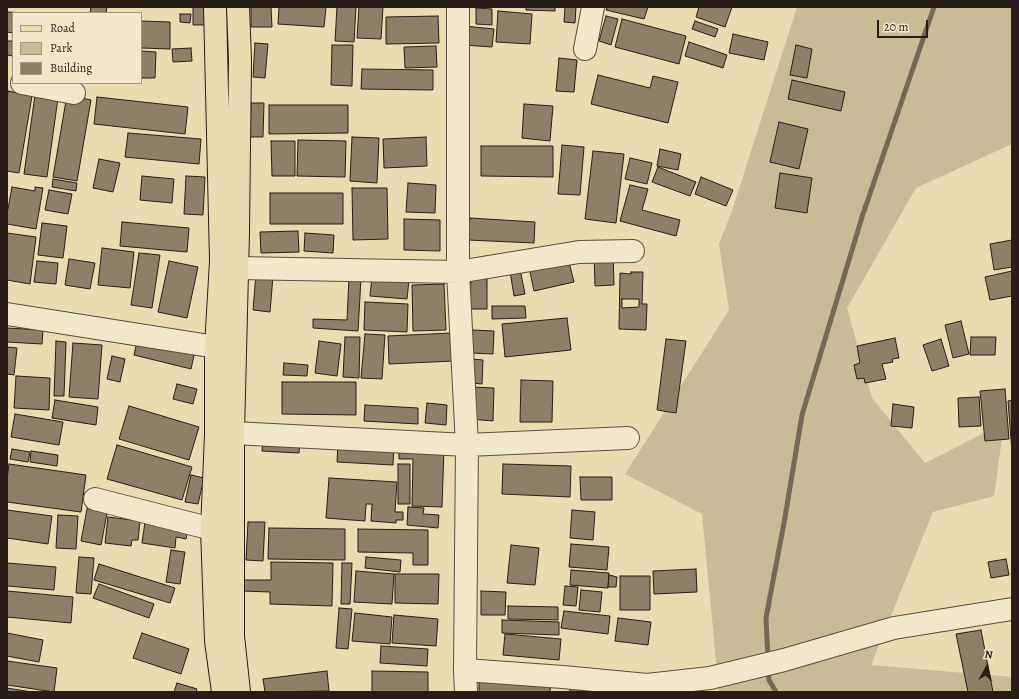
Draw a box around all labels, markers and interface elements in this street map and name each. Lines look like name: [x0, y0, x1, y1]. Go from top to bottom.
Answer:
legend: [12, 12, 142, 84]
scale bar: [879, 12, 930, 38]
text: 20 m: [884, 19, 908, 35]
text: Road: [50, 20, 75, 36]
text: Park: [50, 40, 73, 56]
text: Building: [50, 60, 92, 76]
north arrow: [967, 647, 1007, 687]
text: N: [984, 647, 994, 663]

